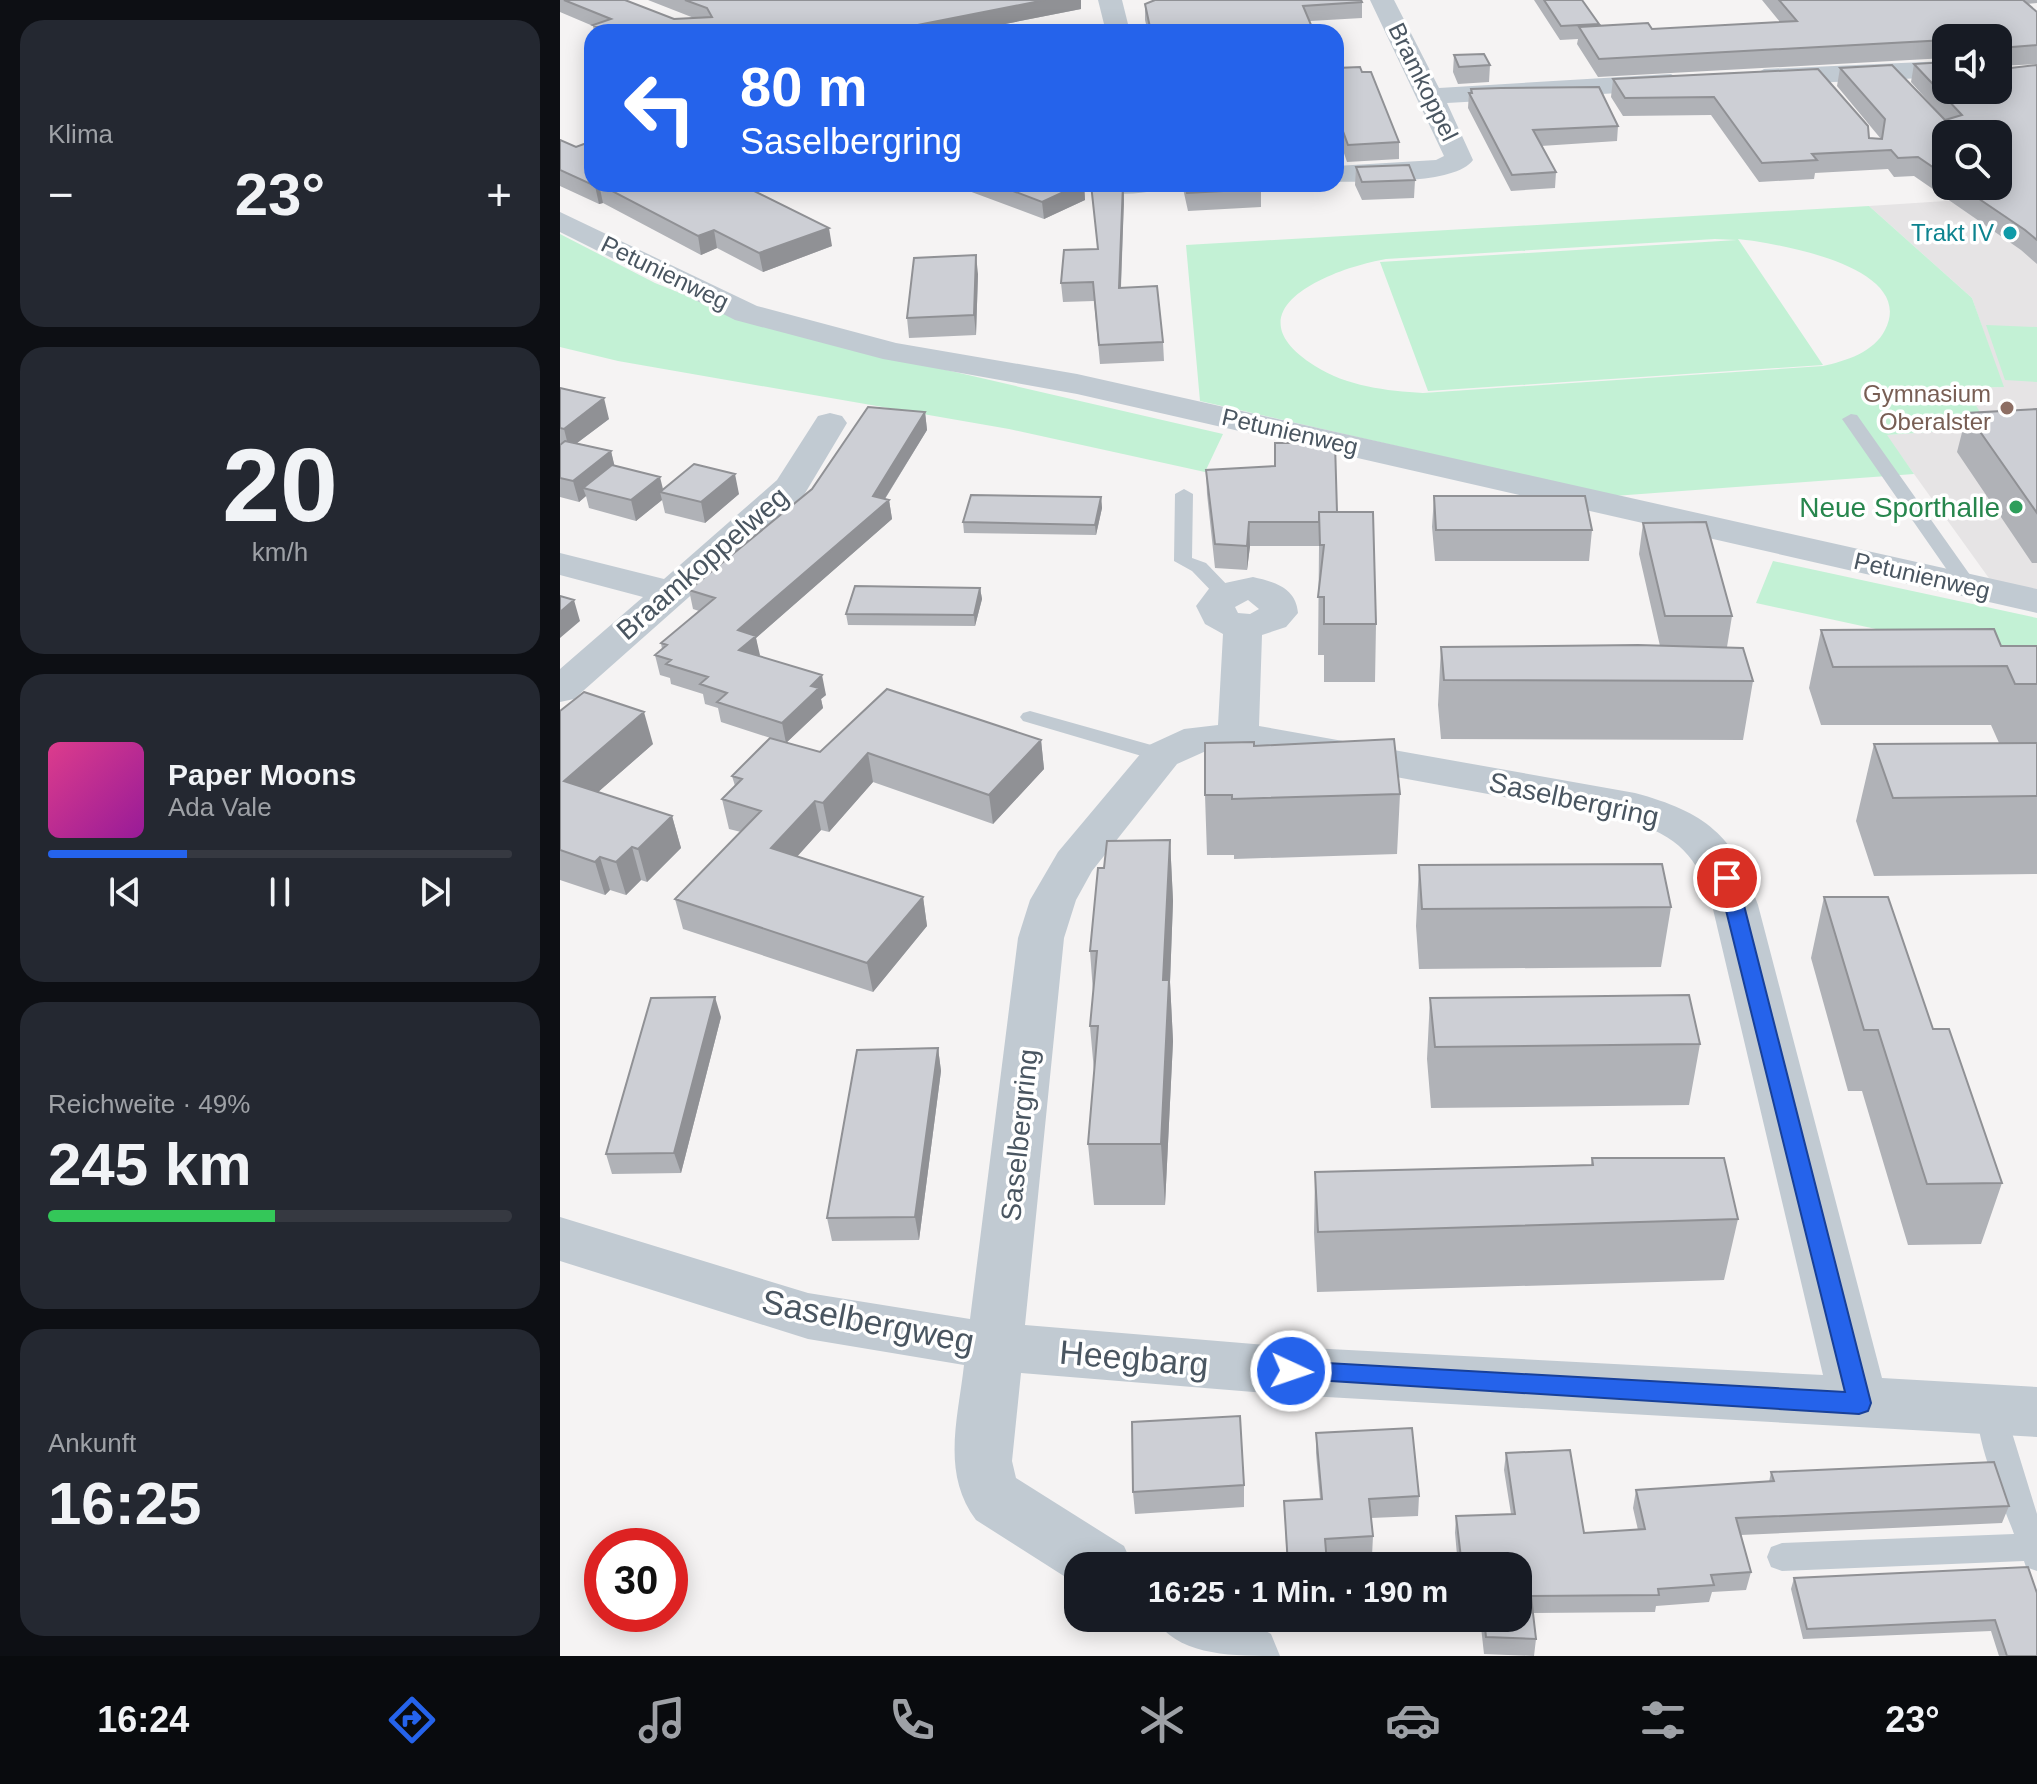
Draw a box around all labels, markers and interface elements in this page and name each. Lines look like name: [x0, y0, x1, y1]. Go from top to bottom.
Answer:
street label: Bramkoppel: [1383, 18, 1464, 145]
map controls: [1932, 24, 2012, 200]
button: sound: [1932, 24, 2012, 104]
text: 80 m: [740, 55, 868, 118]
icon: left: [608, 56, 712, 160]
text: Klima: [48, 119, 113, 149]
button: search: [1932, 120, 2012, 200]
text: Saselbergring: [740, 121, 962, 162]
text: 23°: [235, 161, 325, 228]
text: −: [48, 170, 74, 219]
text: +: [486, 170, 512, 219]
place label: Trakt IV: [1911, 219, 1994, 246]
marker: Trakt IV: [2001, 224, 2019, 242]
street label: Petunienweg: [597, 230, 734, 315]
place label: Gymnasium Oberalster: [1863, 380, 1991, 435]
marker: Gymnasium Oberalster: [1998, 399, 2016, 417]
street label: Petunienweg: [1219, 403, 1361, 460]
text: 20: [222, 427, 338, 543]
street label: Braamkoppelweg: [611, 481, 794, 646]
place label: Neue Sporthalle: [1799, 492, 2000, 523]
marker: Neue Sporthalle: [2007, 498, 2025, 516]
text: km/h: [252, 537, 308, 567]
street label: Petunienweg: [1851, 547, 1993, 604]
text: Paper Moons: [168, 758, 356, 791]
street label: Saselbergring: [1486, 766, 1662, 833]
text: Ada Vale: [168, 792, 272, 822]
pin: [1693, 844, 1761, 912]
icon: arrive: [1705, 856, 1749, 900]
icon: previous: [103, 870, 147, 914]
icon: pause: [258, 870, 302, 914]
icon: next: [413, 870, 457, 914]
street label: Saselbergring: [995, 1048, 1044, 1223]
text: Reichweite · 49%: [48, 1089, 250, 1119]
text: 245 km: [48, 1131, 252, 1198]
street label: Saselbergweg: [759, 1282, 977, 1360]
position arrow: [1249, 1329, 1333, 1413]
street label: Heegbarg: [1058, 1333, 1210, 1383]
text: Ankunft: [48, 1428, 136, 1458]
text: 16:25: [48, 1470, 201, 1537]
speed limit sign: 30: [584, 1528, 688, 1632]
text: 16:25 · 1 Min. · 190 m: [1148, 1575, 1448, 1608]
icon: directions: [384, 1692, 440, 1748]
icon: music: [634, 1692, 690, 1748]
icon: phone: [884, 1692, 940, 1748]
icon: climate: [1134, 1692, 1190, 1748]
icon: car: [1385, 1692, 1441, 1748]
icon: filters: [1635, 1692, 1691, 1748]
text: 16:24: [97, 1699, 189, 1740]
text: 23°: [1885, 1699, 1940, 1740]

